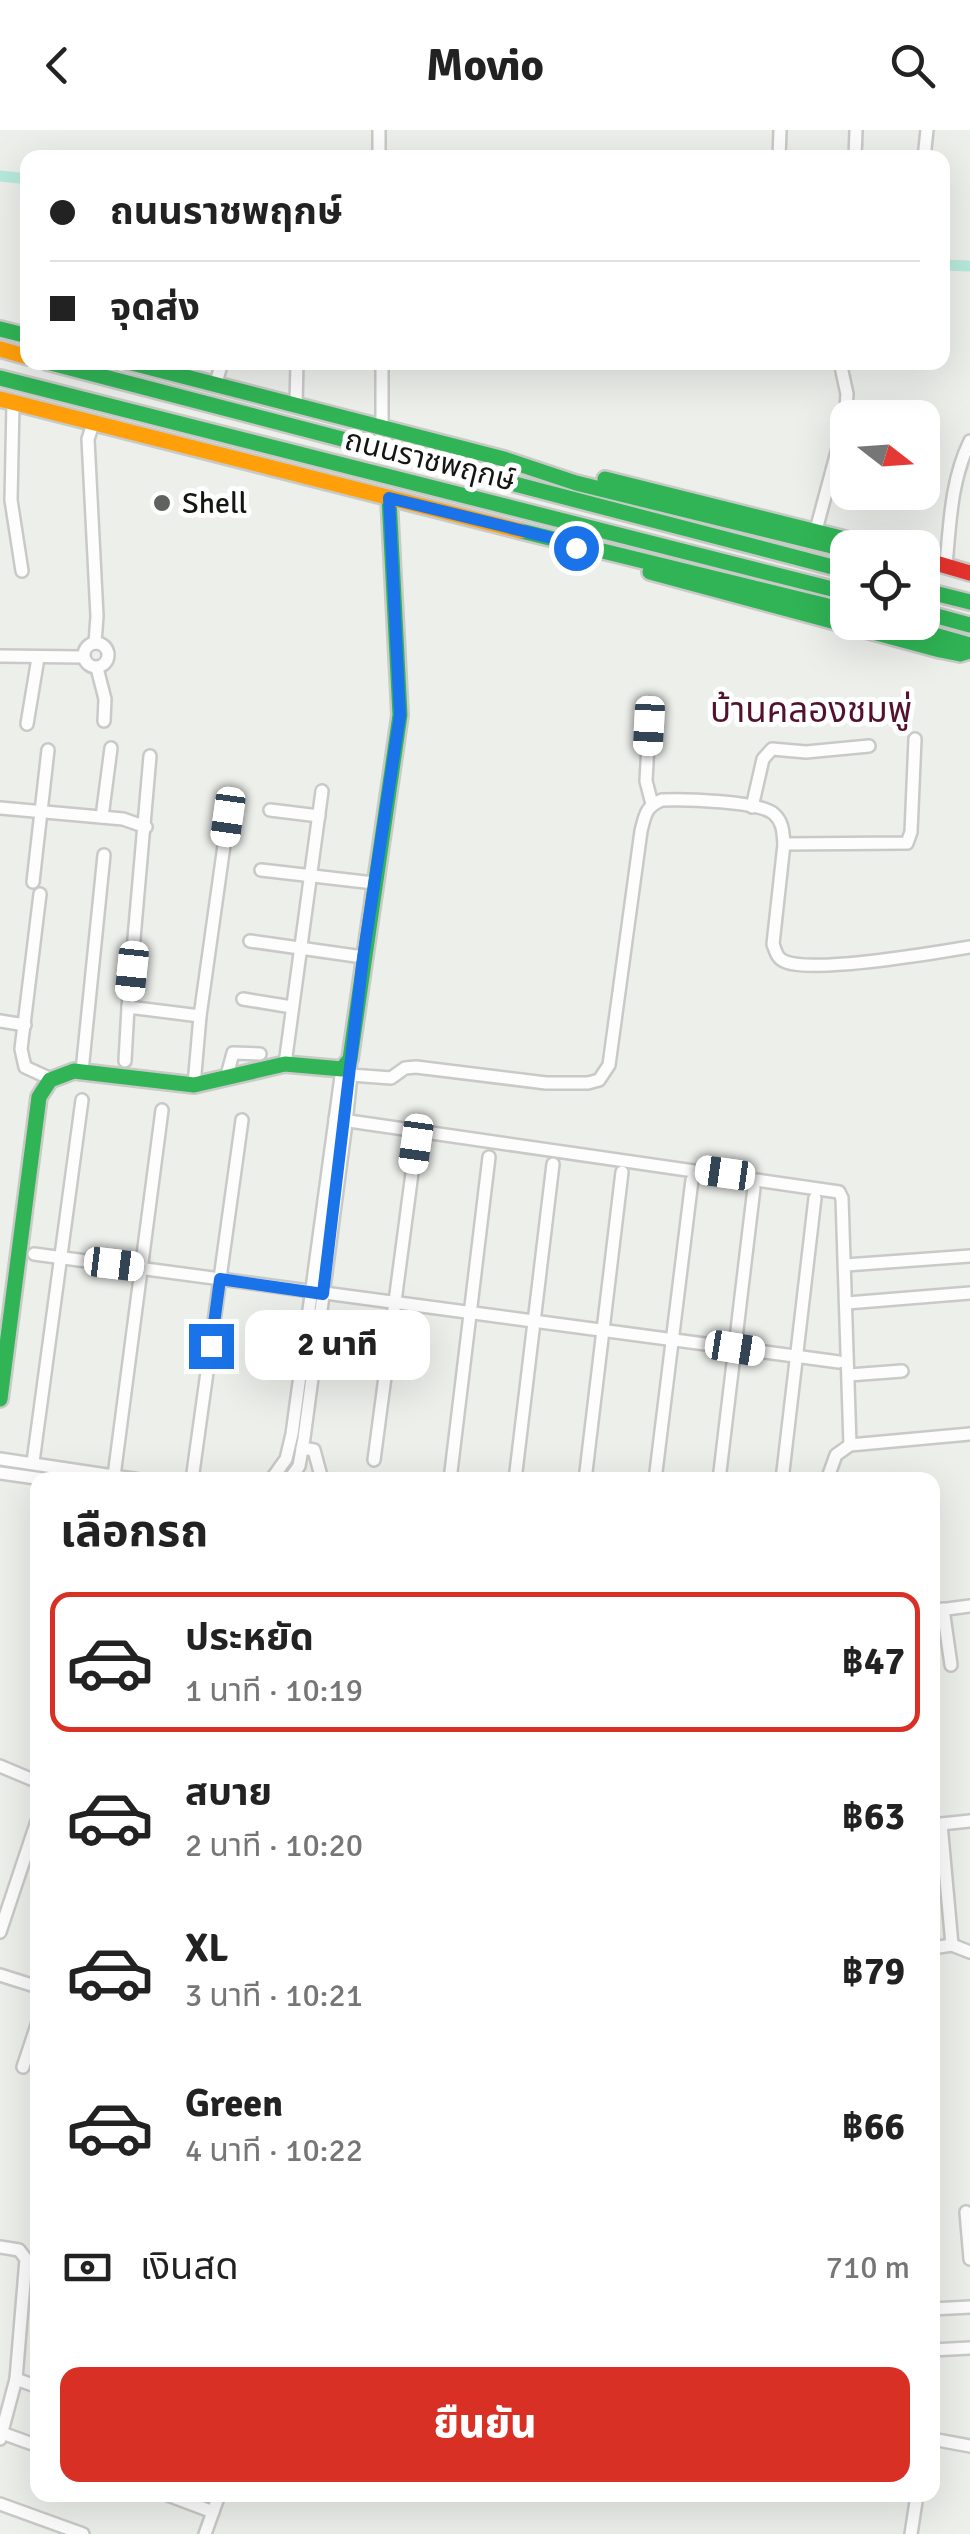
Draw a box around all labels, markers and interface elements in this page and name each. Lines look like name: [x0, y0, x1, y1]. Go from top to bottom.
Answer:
icon: back: [30, 38, 85, 93]
text: Movio: [426, 38, 544, 93]
icon: search: [885, 38, 940, 93]
text: ถนนราชพฤกษ์: [110, 188, 343, 235]
text: จุดส่ง: [110, 284, 200, 331]
north arrow: [830, 400, 940, 510]
map controls: [830, 400, 940, 640]
street label: ถนนราชพฤกษ์: [341, 421, 519, 500]
place label: Shell: [182, 485, 247, 522]
marker: Shell: [151, 492, 173, 514]
route start: [554, 526, 599, 571]
button: locate: [830, 530, 940, 640]
district label: บ้านคลองชมพู่: [710, 689, 912, 732]
car: [632, 695, 666, 757]
car: [209, 785, 247, 849]
car: [114, 940, 150, 1002]
car: [397, 1112, 435, 1176]
car: [693, 1154, 757, 1192]
car: [82, 1245, 146, 1283]
callout: 2 นาที: [246, 1311, 431, 1381]
route end: [189, 1324, 234, 1369]
text: 2 นาที: [297, 1325, 378, 1364]
car: [703, 1328, 767, 1368]
text: เลือกรถ: [60, 1504, 208, 1559]
text: ประหยัด: [185, 1614, 314, 1661]
icon: car: [65, 1617, 155, 1707]
text: ฿47: [842, 1638, 905, 1685]
text: 1 นาที · 10:19: [185, 1671, 363, 1710]
text: สบาย: [185, 1769, 272, 1816]
icon: car: [65, 1772, 155, 1862]
text: ฿63: [842, 1793, 905, 1840]
text: 2 นาที · 10:20: [185, 1826, 363, 1865]
text: XL: [185, 1925, 228, 1972]
icon: car: [65, 1927, 155, 2017]
text: ฿79: [842, 1948, 905, 1995]
text: 3 นาที · 10:21: [185, 1976, 363, 2015]
text: Green: [185, 2080, 283, 2127]
icon: car: [65, 2082, 155, 2172]
text: ฿66: [842, 2103, 905, 2150]
text: 4 นาที · 10:22: [185, 2131, 363, 2170]
icon: cash: [60, 2240, 115, 2295]
text: เงินสด: [140, 2243, 239, 2290]
text: 710 m: [826, 2248, 910, 2287]
button: ยืนยัน: [60, 2367, 910, 2482]

